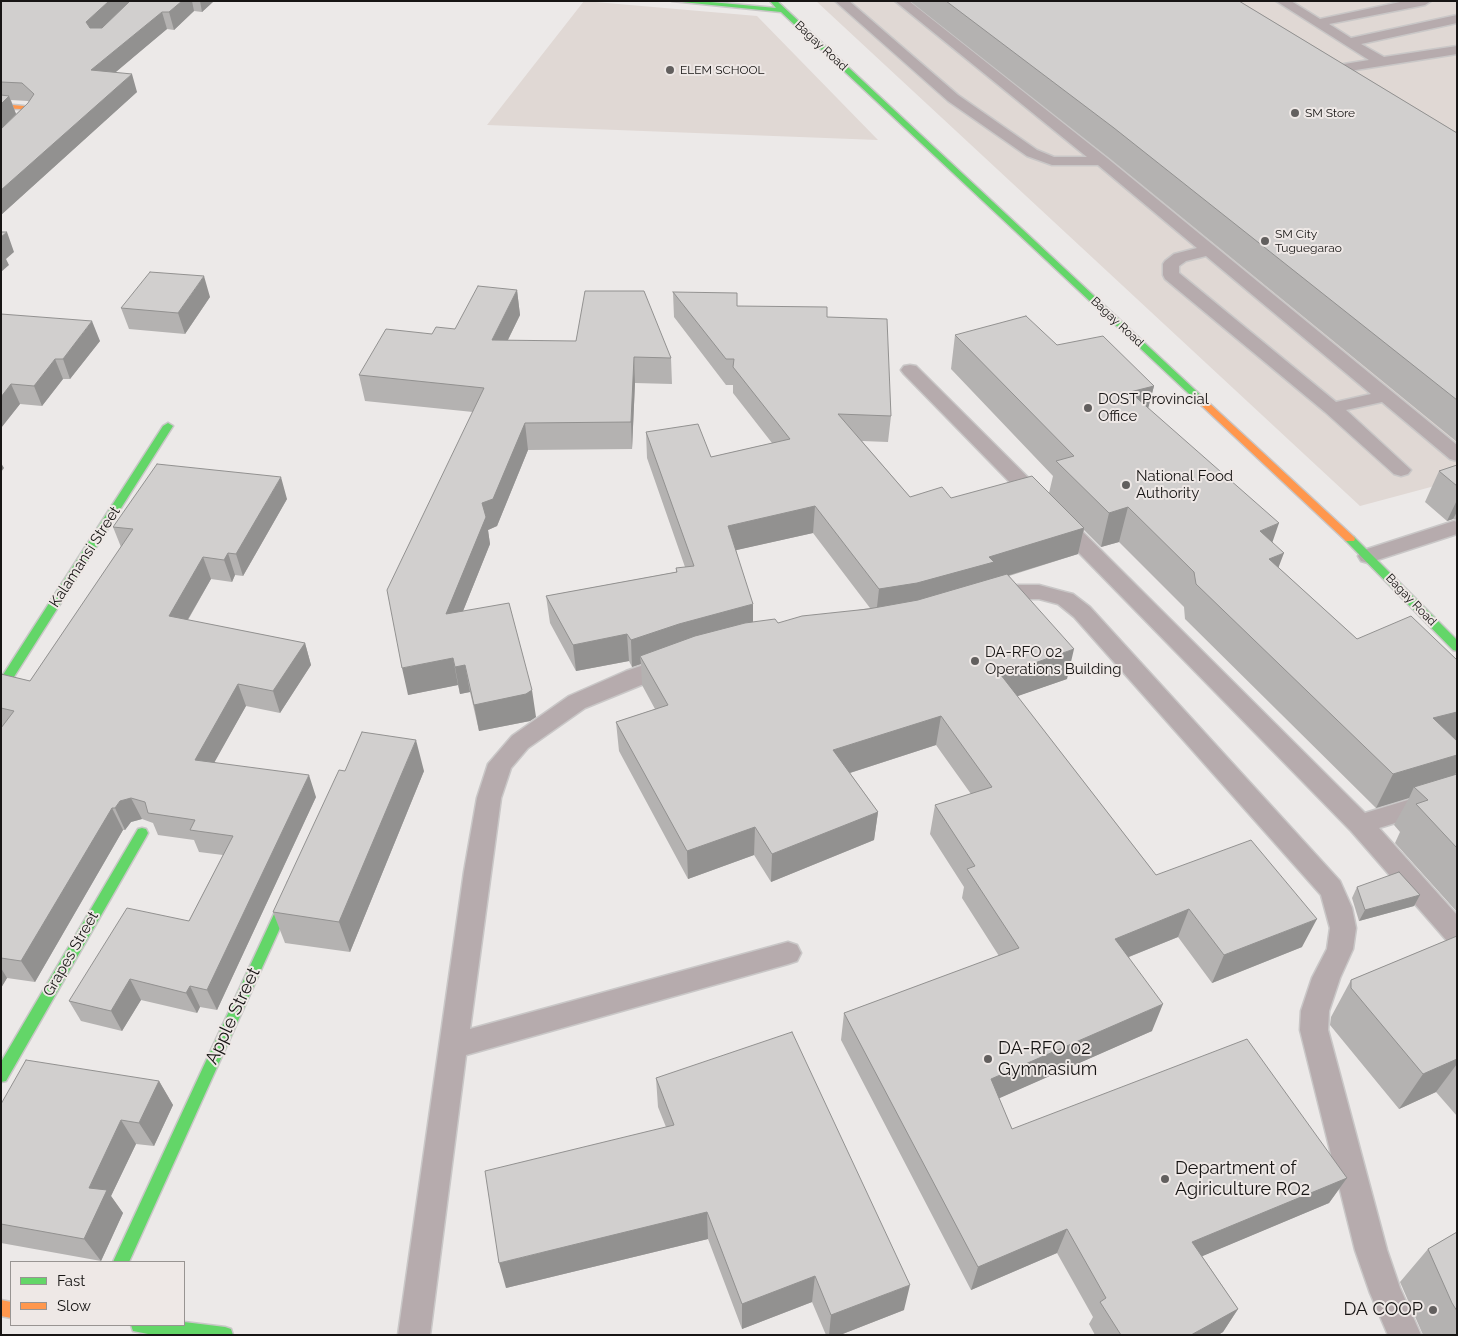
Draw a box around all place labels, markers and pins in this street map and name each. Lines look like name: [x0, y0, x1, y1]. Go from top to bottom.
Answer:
place label: ELEM SCHOOL: [680, 63, 765, 77]
marker: ELEM SCHOOL: [664, 64, 676, 76]
place label: SM Store: [1305, 106, 1355, 120]
marker: SM Store: [1289, 107, 1301, 119]
place label: SM City Tuguegarao: [1275, 227, 1342, 255]
marker: SM City Tuguegarao: [1259, 235, 1271, 247]
place label: DOST Provincial Office: [1098, 390, 1209, 425]
marker: DOST Provincial Office: [1082, 402, 1094, 414]
place label: National Food Authority: [1136, 467, 1233, 502]
marker: National Food Authority: [1120, 479, 1132, 491]
place label: DA-RFO 02 Operations Building: [985, 643, 1122, 678]
marker: DA-RFO 02 Operations Building: [969, 655, 981, 667]
place label: DA-RFO 02 Gymnasium: [998, 1038, 1097, 1080]
marker: DA-RFO 02 Gymnasium: [982, 1053, 994, 1065]
place label: Department of Agiriculture RO2: [1175, 1158, 1310, 1200]
marker: Department of Agiriculture RO2: [1159, 1173, 1171, 1185]
place label: DA COOP: [1343, 1299, 1423, 1321]
marker: DA COOP: [1427, 1304, 1439, 1316]

